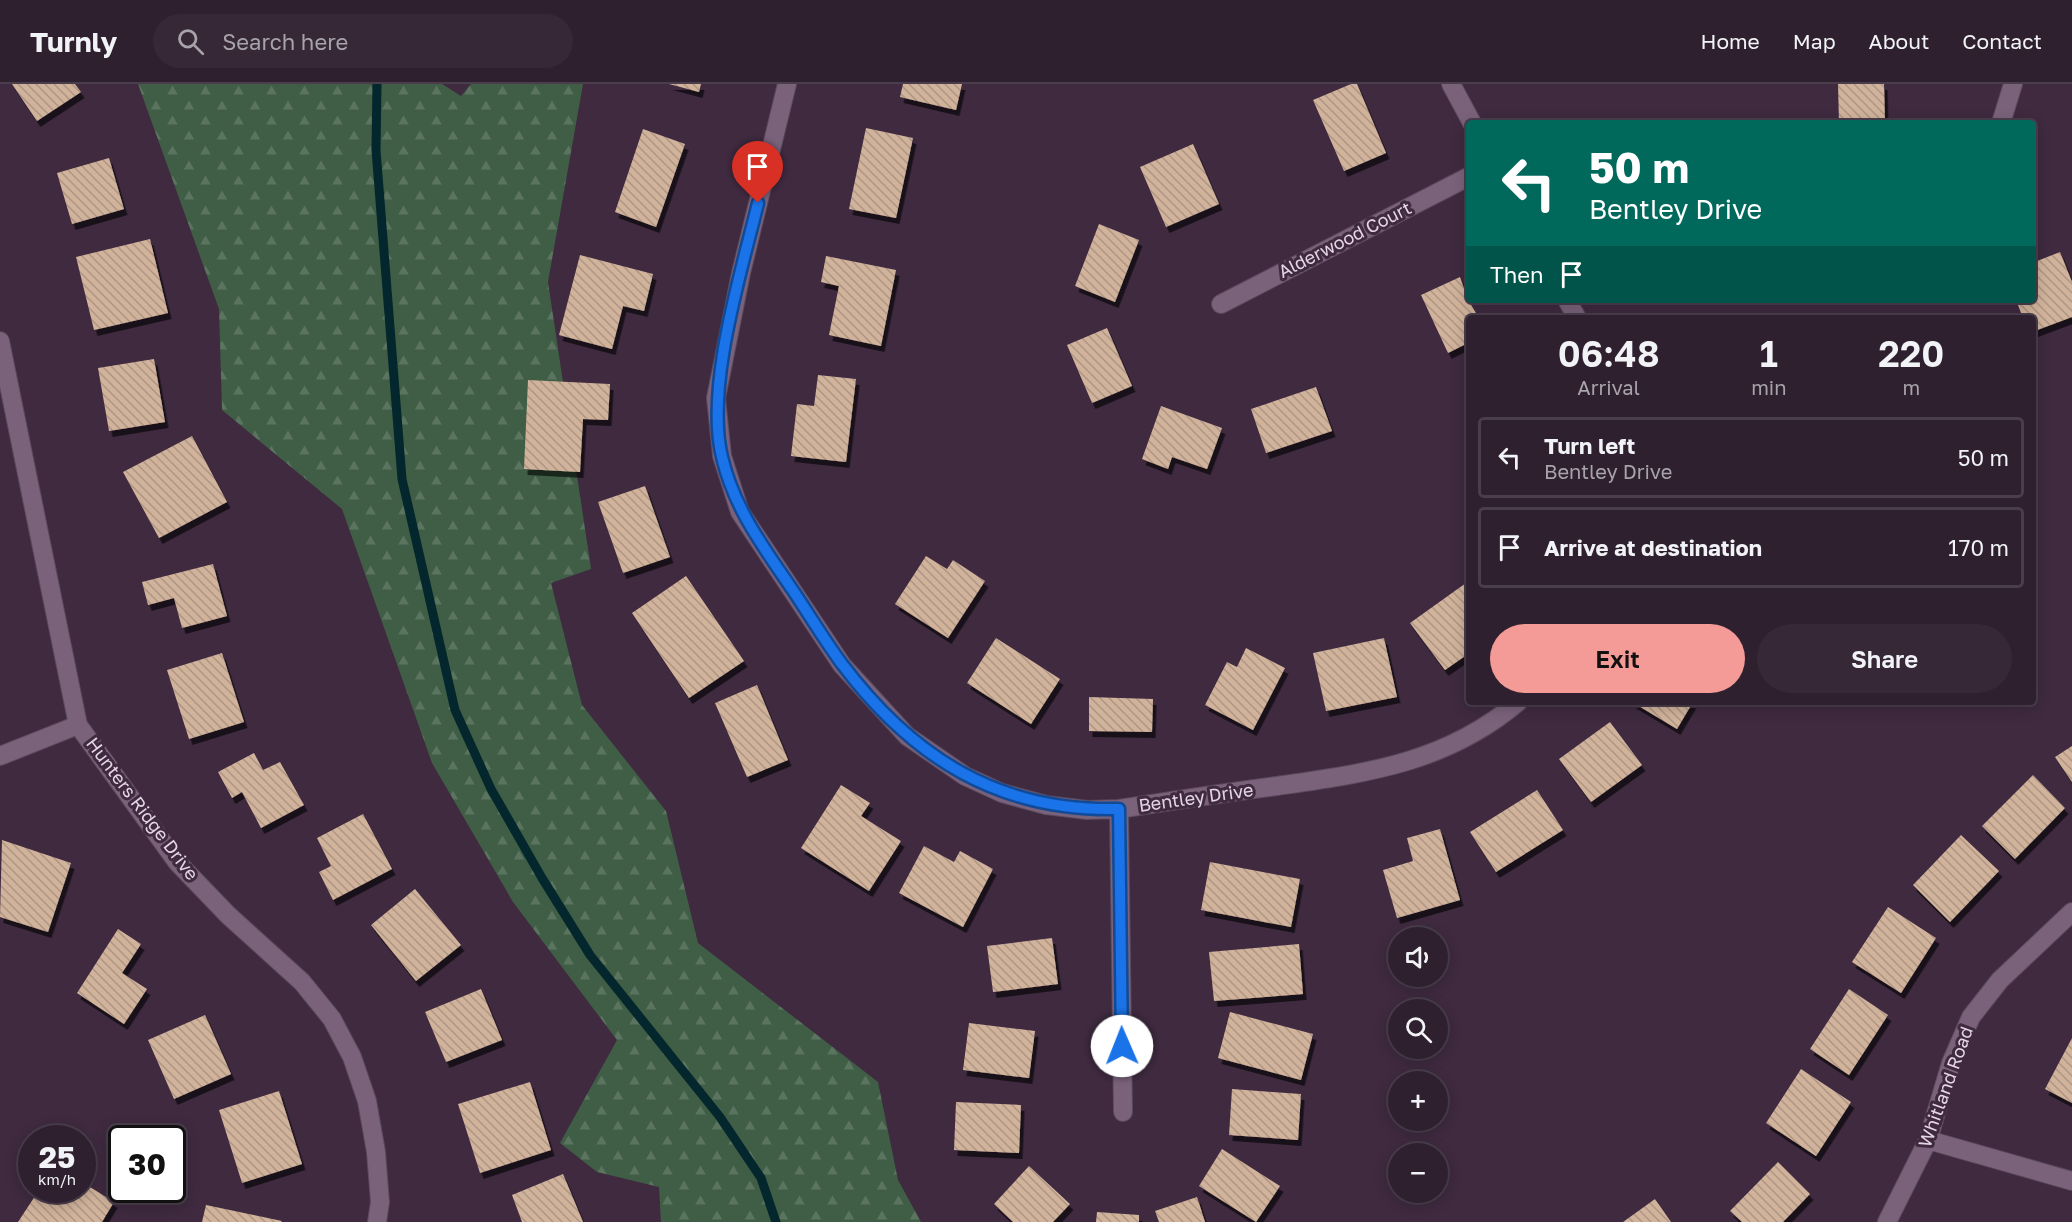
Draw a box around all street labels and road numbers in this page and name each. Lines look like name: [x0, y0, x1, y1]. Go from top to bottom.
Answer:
street label: Alderwood Court: [1274, 196, 1415, 282]
street label: Hunters Ridge Drive: [82, 733, 204, 884]
street label: Bentley Drive: [1137, 778, 1255, 816]
street label: Whitland Road: [1913, 1023, 1977, 1150]

